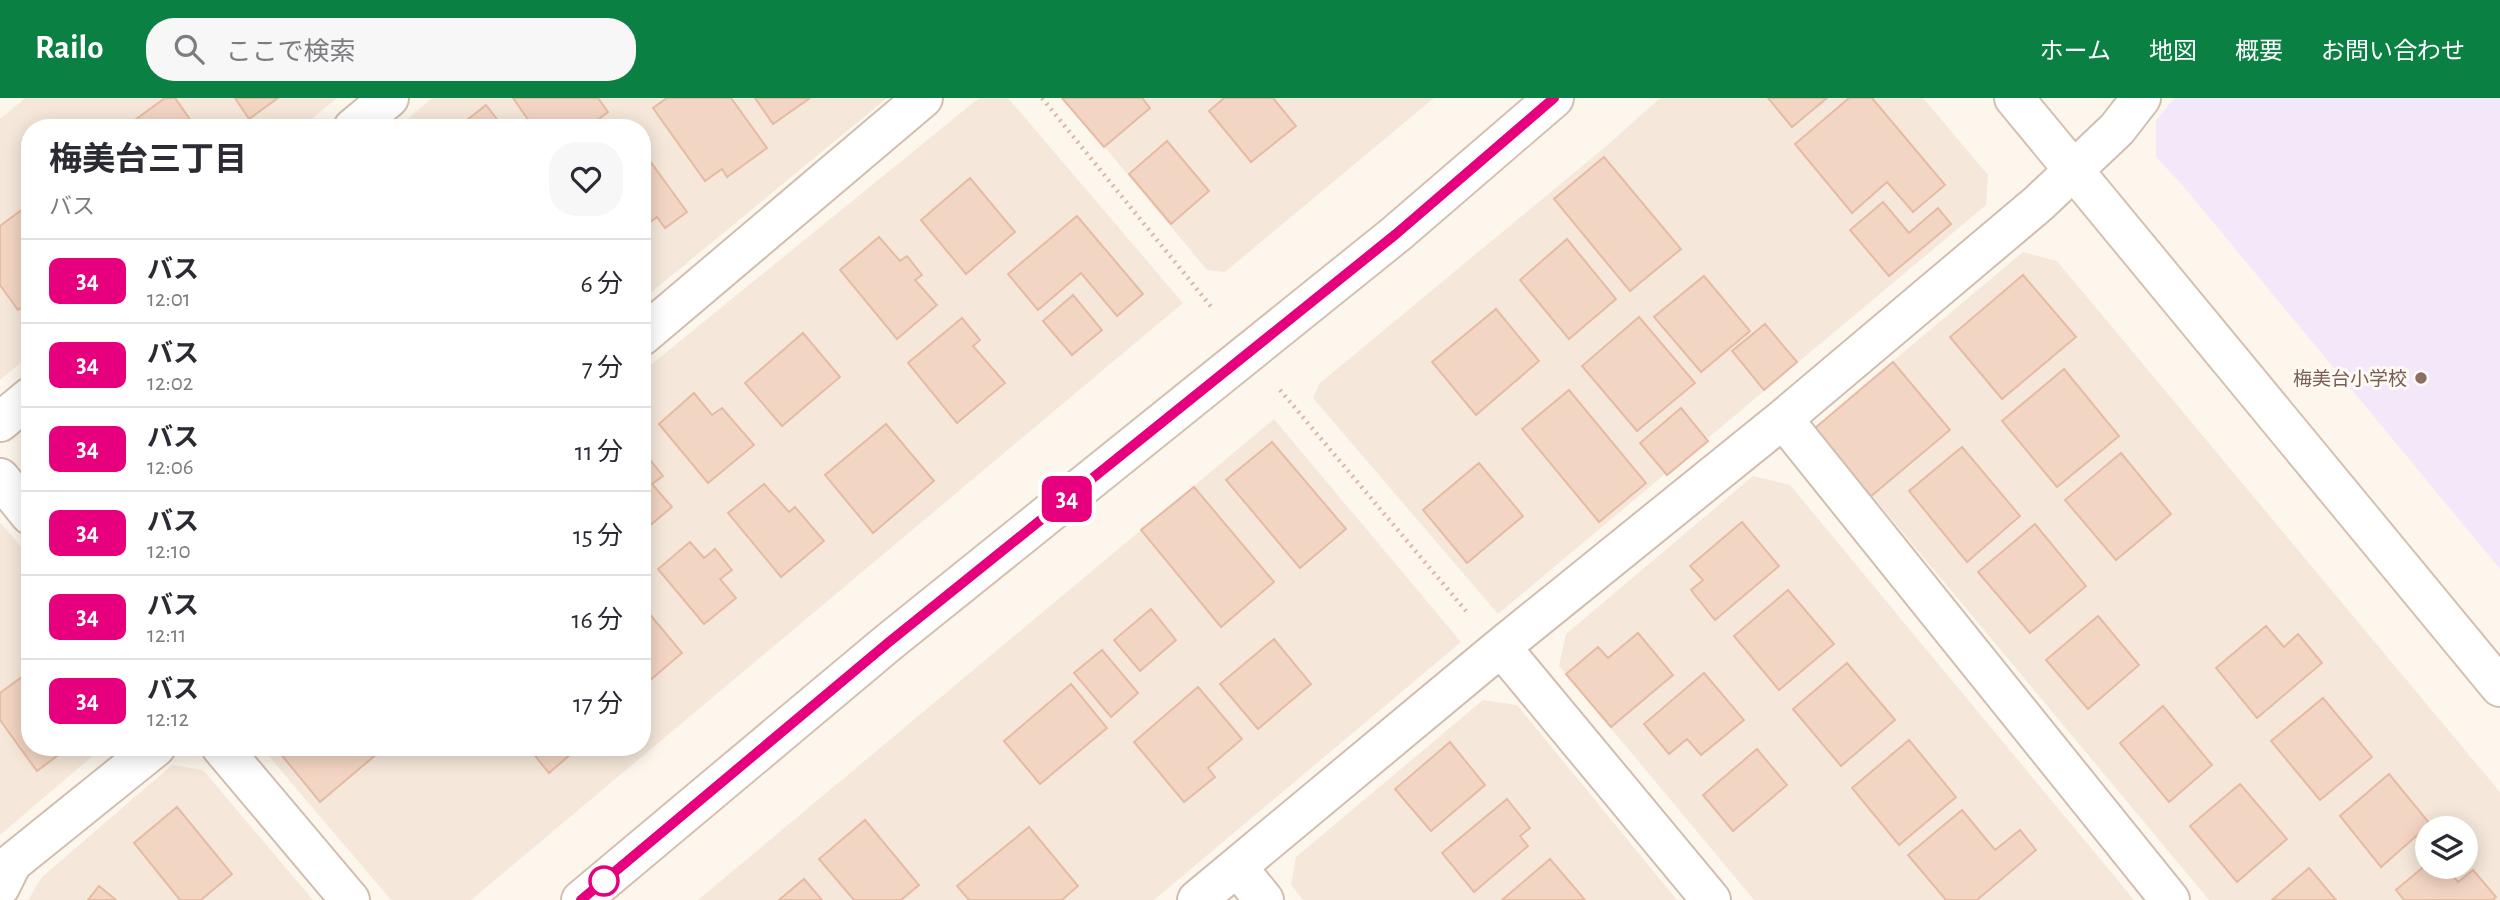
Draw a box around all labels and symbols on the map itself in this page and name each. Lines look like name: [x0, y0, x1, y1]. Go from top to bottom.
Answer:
place label: 梅美台小学校: [2293, 368, 2407, 389]
marker: 梅美台小学校: [2413, 370, 2429, 386]
line badge: 34: [1036, 476, 1098, 522]
unlabelled marker: [589, 866, 619, 896]

